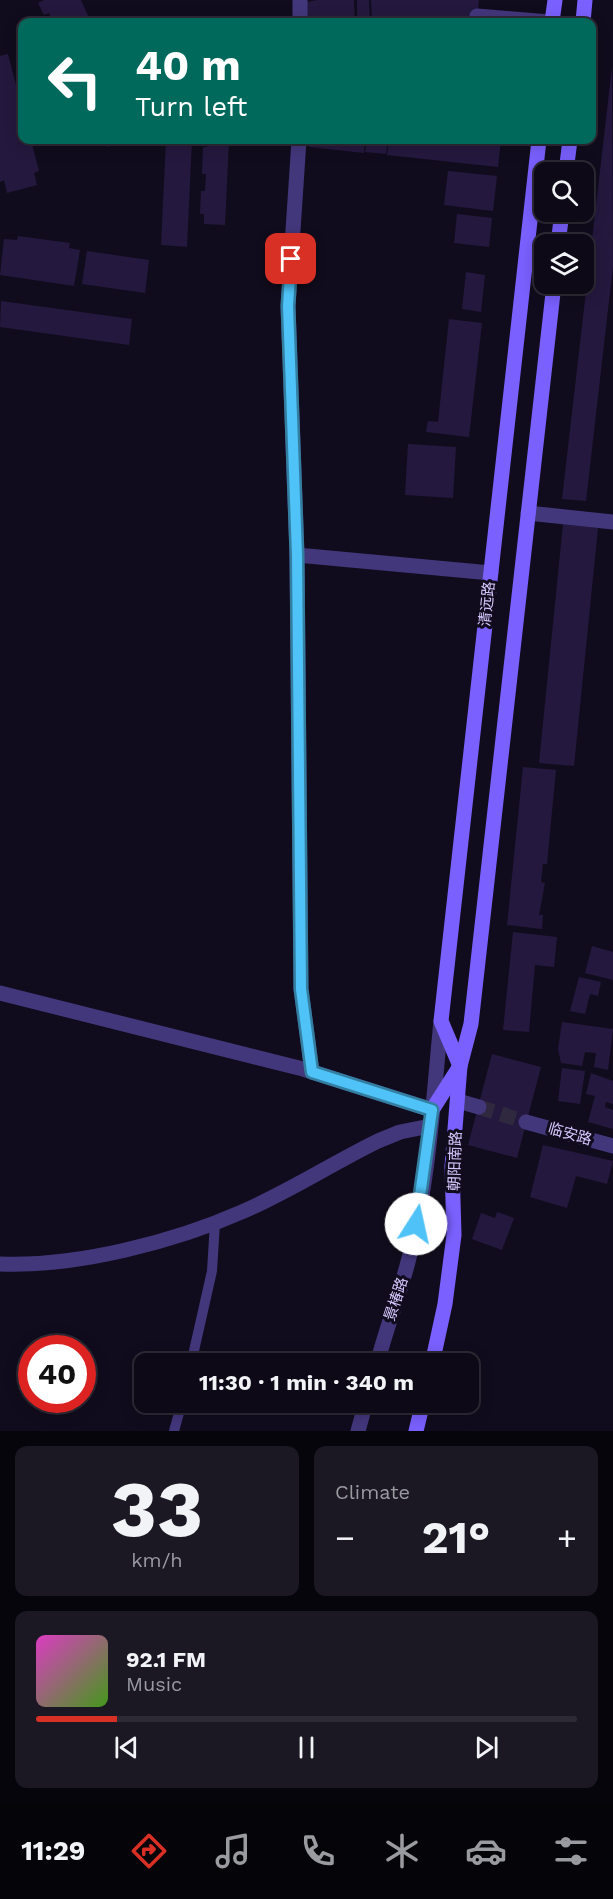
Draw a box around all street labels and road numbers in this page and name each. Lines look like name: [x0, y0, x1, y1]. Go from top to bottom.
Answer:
street label: 清远路: [476, 581, 498, 627]
street label: 临安路: [546, 1119, 594, 1149]
street label: 朝阳南路: [445, 1131, 465, 1191]
street label: 景椿路: [380, 1275, 412, 1323]

